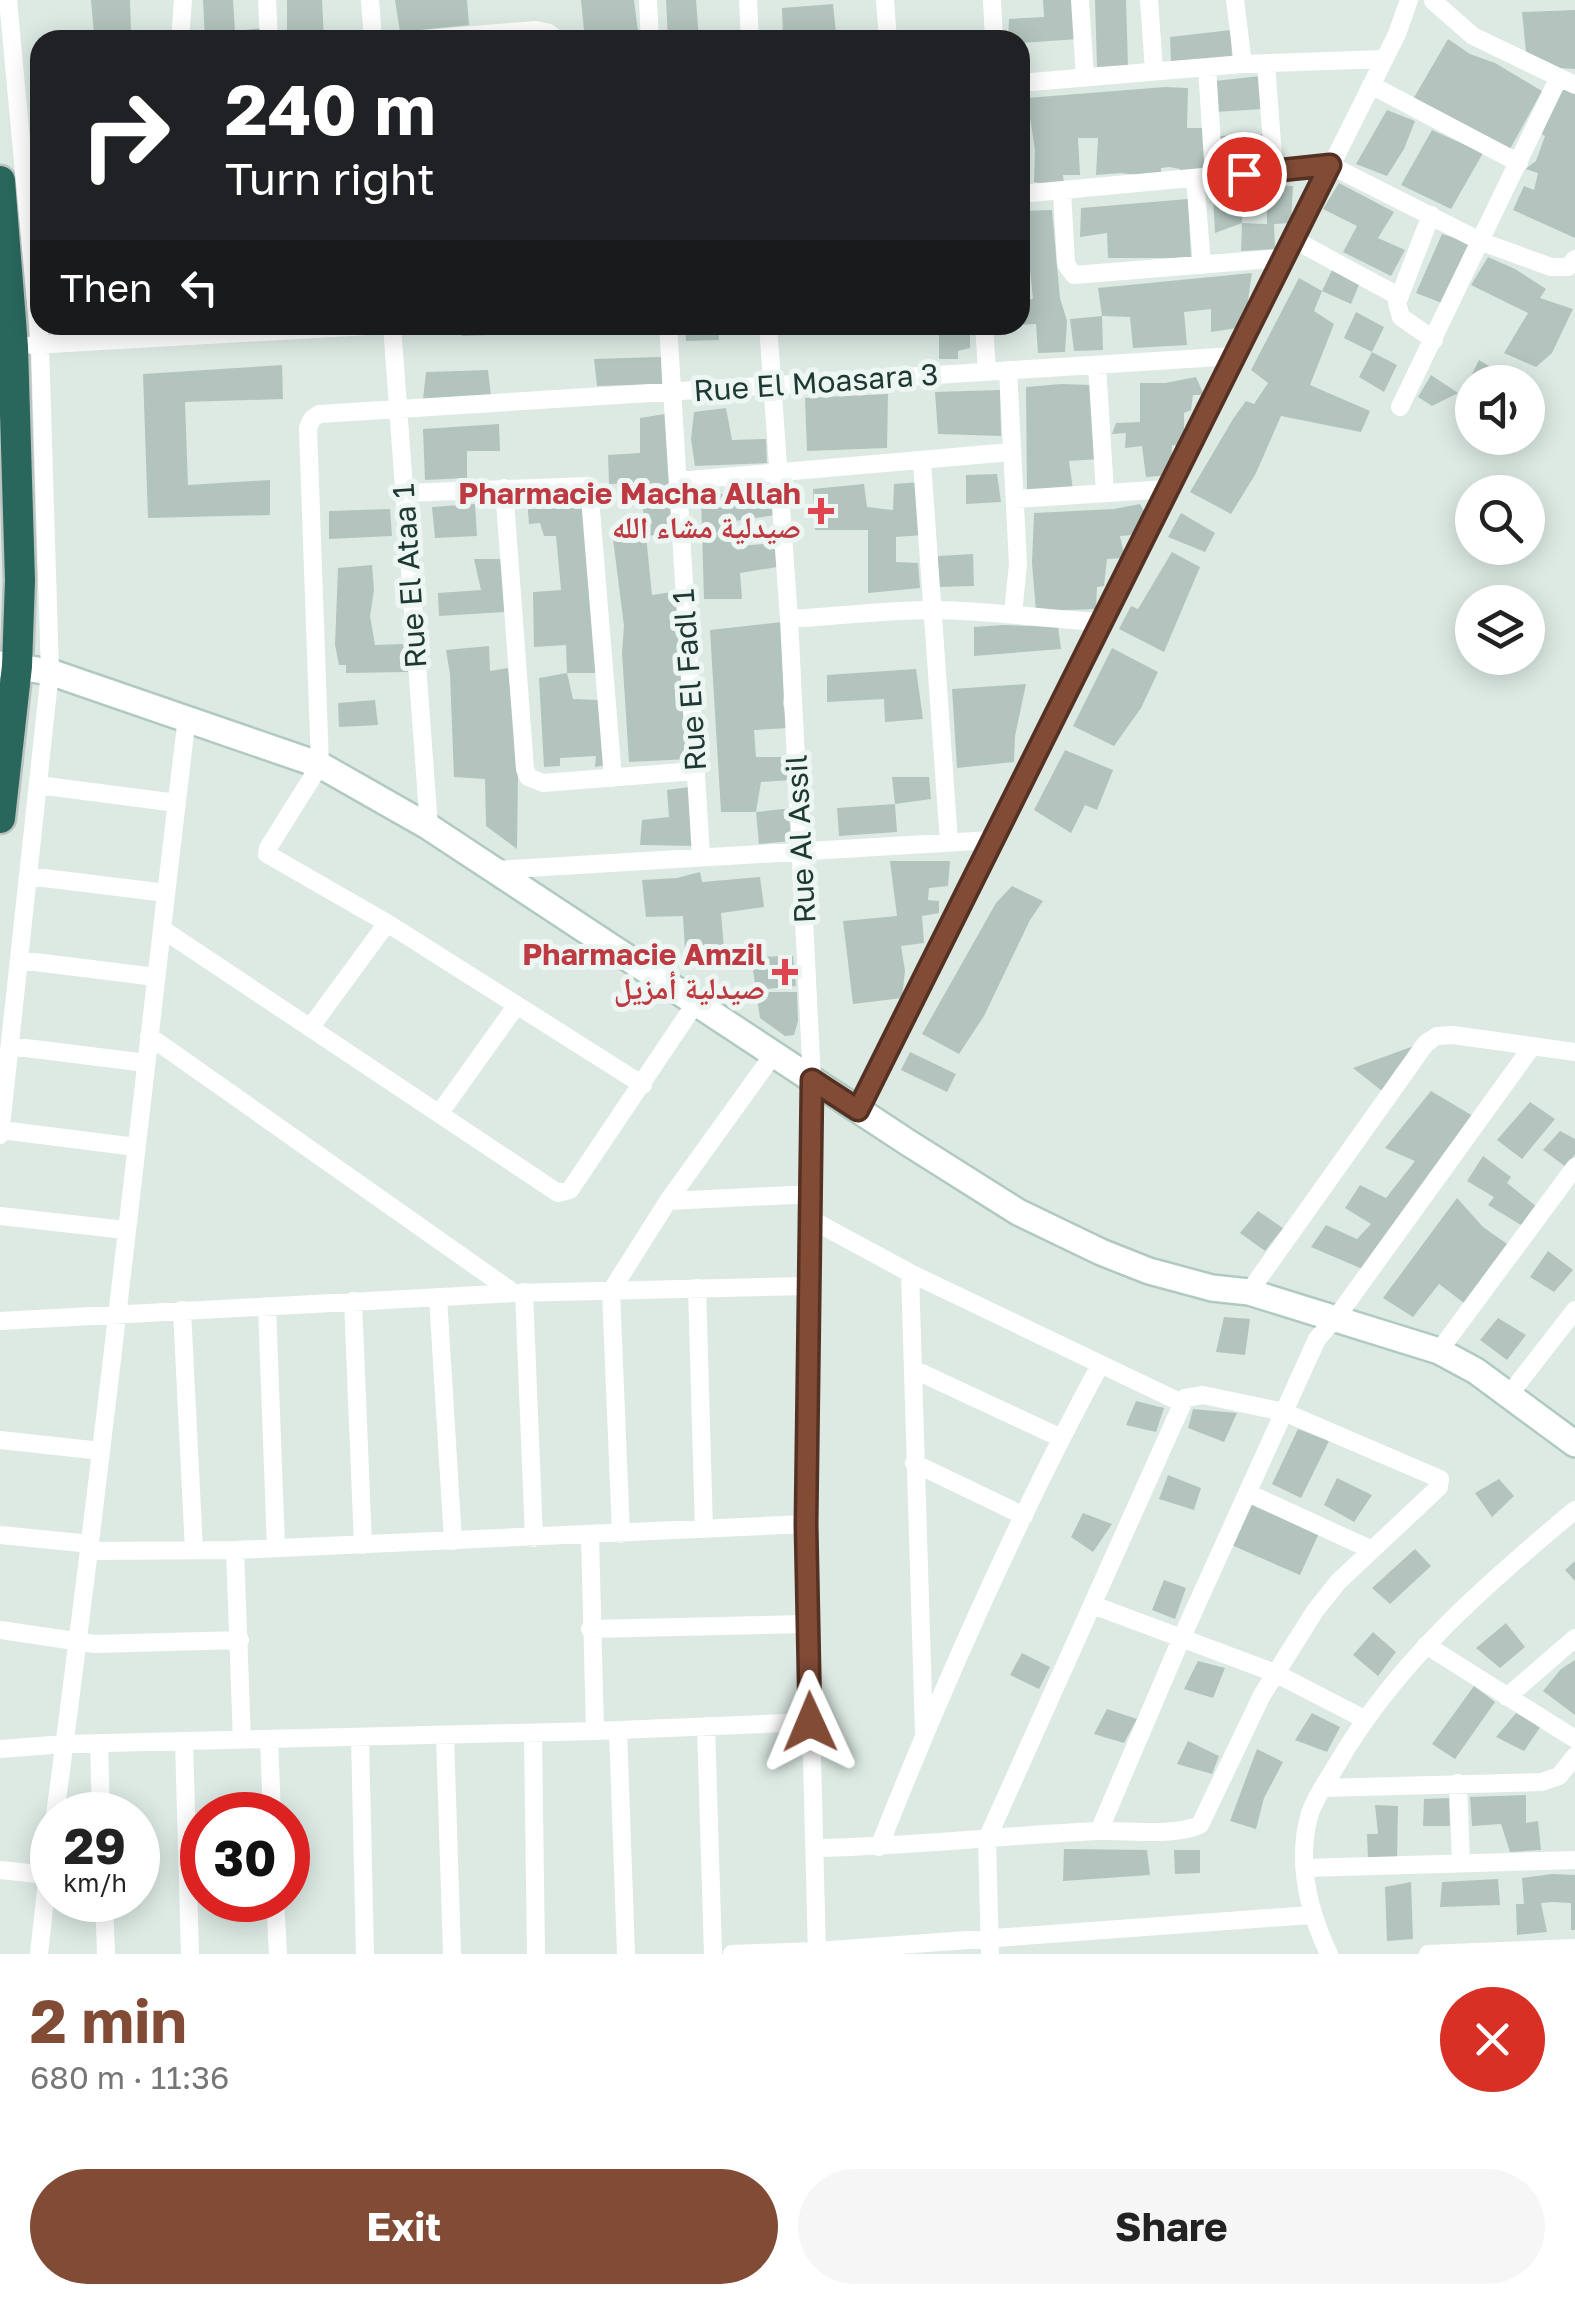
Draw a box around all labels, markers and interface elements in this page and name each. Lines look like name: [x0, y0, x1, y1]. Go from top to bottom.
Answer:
text: 240 m: [225, 66, 436, 150]
icon: right: [60, 70, 190, 200]
pin: [1202, 132, 1287, 217]
icon: arrive: [1217, 147, 1272, 202]
text: Turn right: [225, 151, 435, 205]
icon: left: [172, 260, 227, 315]
text: Then: [60, 265, 152, 310]
street label: Rue El Moasara 3: [692, 355, 940, 409]
map controls: [1455, 365, 1545, 675]
button: sound: [1455, 365, 1545, 455]
place label: Pharmacie Macha Allah صيدلية مشاء الله: [458, 475, 801, 545]
button: search: [1455, 475, 1545, 565]
street label: Rue El Ataa 1: [385, 482, 433, 670]
marker: Pharmacie Macha Allah صيدلية مشاء الله: [810, 500, 832, 522]
button: layers: [1455, 585, 1545, 675]
street label: Rue El Fadl 1: [665, 588, 713, 772]
street label: Rue Al Assil: [778, 754, 822, 924]
place label: Pharmacie Amzil صيدلية أمزيل: [522, 936, 765, 1007]
marker: Pharmacie Amzil صيدلية أمزيل: [774, 961, 796, 983]
position arrow: [758, 1670, 862, 1774]
speed limit sign: 30: [180, 1792, 310, 1922]
text: 29: [64, 1815, 126, 1875]
text: km/h: [63, 1867, 127, 1898]
text: 2 min: [30, 1984, 187, 2056]
button: close: [1440, 1987, 1545, 2092]
text: 680 m · 11:36: [30, 2058, 229, 2096]
button: Exit: [30, 2169, 778, 2284]
button: Share: [798, 2169, 1545, 2284]

